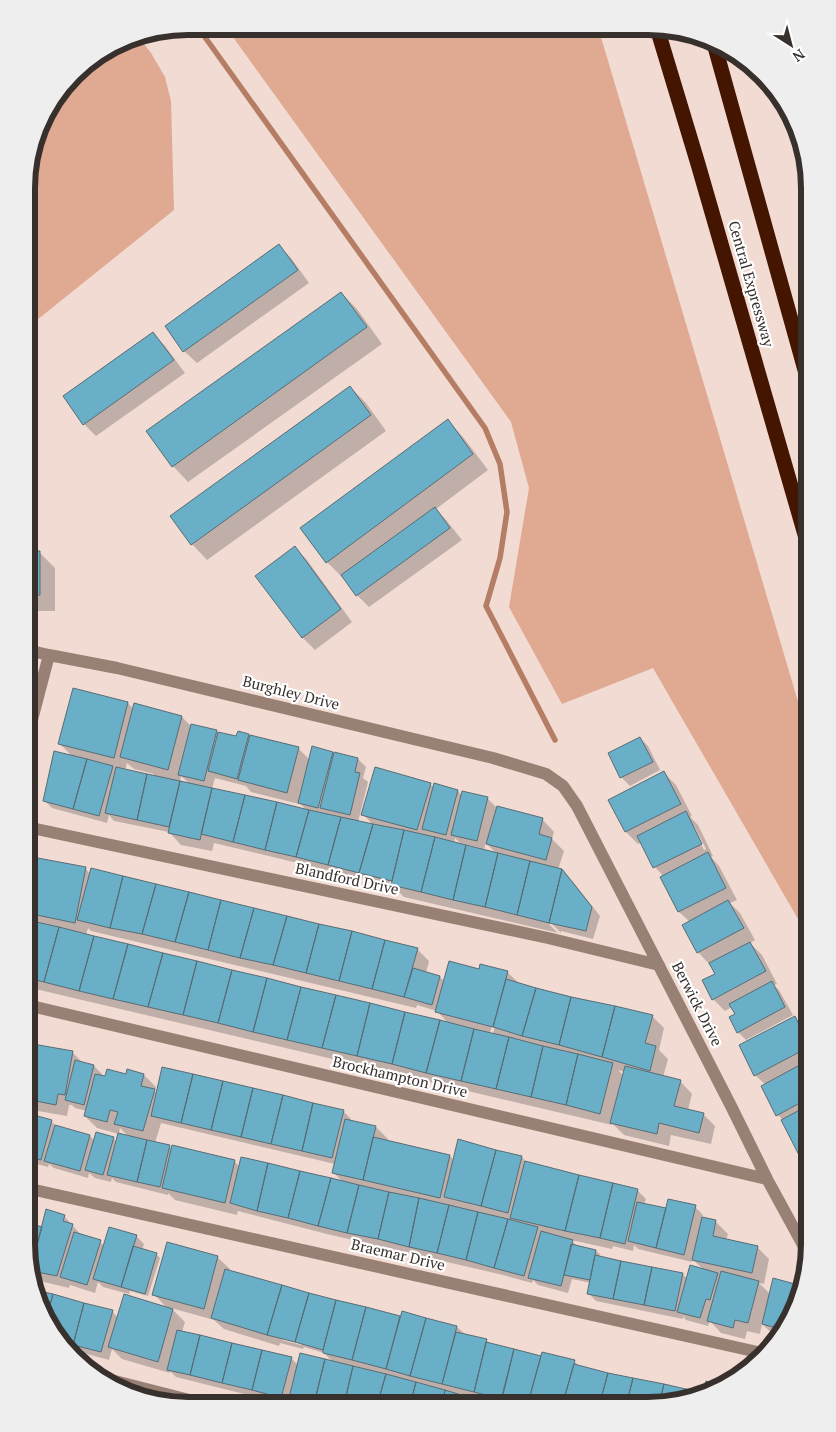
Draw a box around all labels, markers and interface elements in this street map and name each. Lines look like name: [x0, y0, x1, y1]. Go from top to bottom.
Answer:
north arrow: [766, 20, 816, 70]
text: N: [789, 45, 809, 67]
street label: Central Expressway: [724, 218, 780, 349]
street label: Burghley Drive: [241, 670, 342, 714]
street label: Blandford Drive: [294, 857, 401, 899]
street label: Berwick Drive: [668, 958, 728, 1049]
street label: Brockhampton Drive: [331, 1051, 470, 1101]
street label: Braemar Drive: [349, 1234, 447, 1275]

